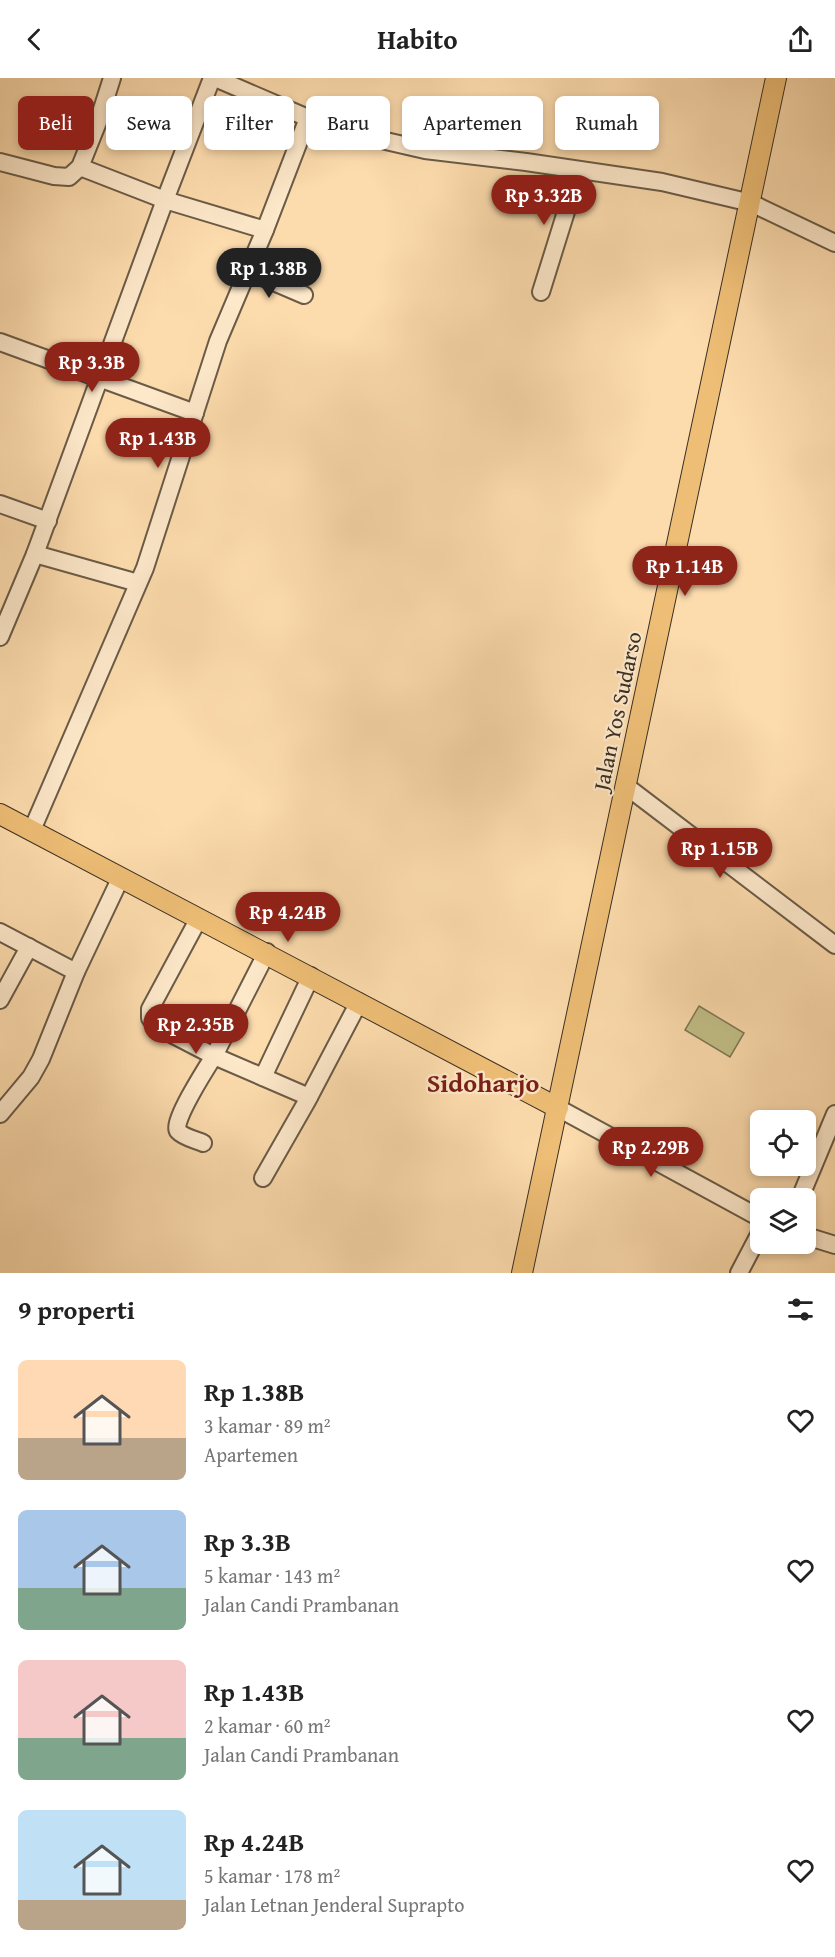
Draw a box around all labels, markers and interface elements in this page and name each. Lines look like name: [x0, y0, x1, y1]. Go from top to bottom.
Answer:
text: Habito: [377, 19, 458, 59]
icon: back: [18, 23, 51, 56]
icon: share: [784, 23, 817, 56]
chip: Beli: [18, 96, 94, 150]
chip: Sewa: [106, 96, 192, 150]
chip: Filter: [204, 96, 294, 150]
chip: Baru: [306, 96, 390, 150]
chip: Apartemen: [402, 96, 543, 150]
chip: Rumah: [555, 96, 659, 150]
pin: Rp 3.32B: [482, 175, 606, 226]
text: Rp 3.32B: [505, 180, 583, 209]
pin: Rp 1.38B: [207, 248, 331, 299]
text: Rp 1.38B: [230, 253, 308, 282]
pin: Rp 3.3B: [37, 342, 147, 393]
text: Rp 3.3B: [59, 347, 125, 376]
pin: Rp 1.43B: [96, 418, 220, 469]
text: Rp 1.43B: [119, 423, 197, 452]
pin: Rp 1.14B: [623, 546, 747, 597]
text: Rp 1.14B: [646, 551, 724, 580]
street label: Jalan Yos Sudarso: [584, 629, 649, 796]
pin: Rp 1.15B: [658, 828, 782, 879]
text: Rp 1.15B: [681, 833, 759, 862]
pin: Rp 4.24B: [226, 892, 350, 943]
text: Rp 4.24B: [249, 897, 327, 926]
pin: Rp 2.35B: [134, 1004, 258, 1055]
text: Rp 2.35B: [157, 1009, 235, 1038]
district label: Sidoharjo: [427, 1063, 540, 1102]
map controls: [750, 1110, 816, 1254]
button: locate: [750, 1110, 816, 1176]
pin: Rp 2.29B: [589, 1127, 713, 1178]
text: Rp 2.29B: [612, 1132, 690, 1161]
button: layers: [750, 1188, 816, 1254]
text: 9 properti: [18, 1290, 135, 1329]
icon: filters: [784, 1293, 817, 1326]
text: Rp 1.38B: [204, 1372, 304, 1411]
icon: home: [66, 1384, 138, 1456]
icon: heart: [784, 1404, 817, 1437]
text: 3 kamar · 89 m²: [204, 1411, 331, 1440]
text: Apartemen: [204, 1440, 298, 1469]
text: Rp 3.3B: [204, 1522, 291, 1561]
icon: home: [66, 1534, 138, 1606]
icon: heart: [784, 1554, 817, 1587]
text: 5 kamar · 143 m²: [204, 1561, 340, 1590]
text: Jalan Candi Prambanan: [204, 1590, 399, 1619]
text: Rp 1.43B: [204, 1672, 304, 1711]
icon: home: [66, 1684, 138, 1756]
icon: heart: [784, 1704, 817, 1737]
text: 2 kamar · 60 m²: [204, 1711, 331, 1740]
text: Jalan Candi Prambanan: [204, 1740, 399, 1769]
text: Rp 4.24B: [204, 1822, 304, 1861]
icon: home: [66, 1834, 138, 1906]
icon: heart: [784, 1854, 817, 1887]
text: 5 kamar · 178 m²: [204, 1861, 340, 1890]
text: Jalan Letnan Jenderal Suprapto: [204, 1890, 464, 1919]

